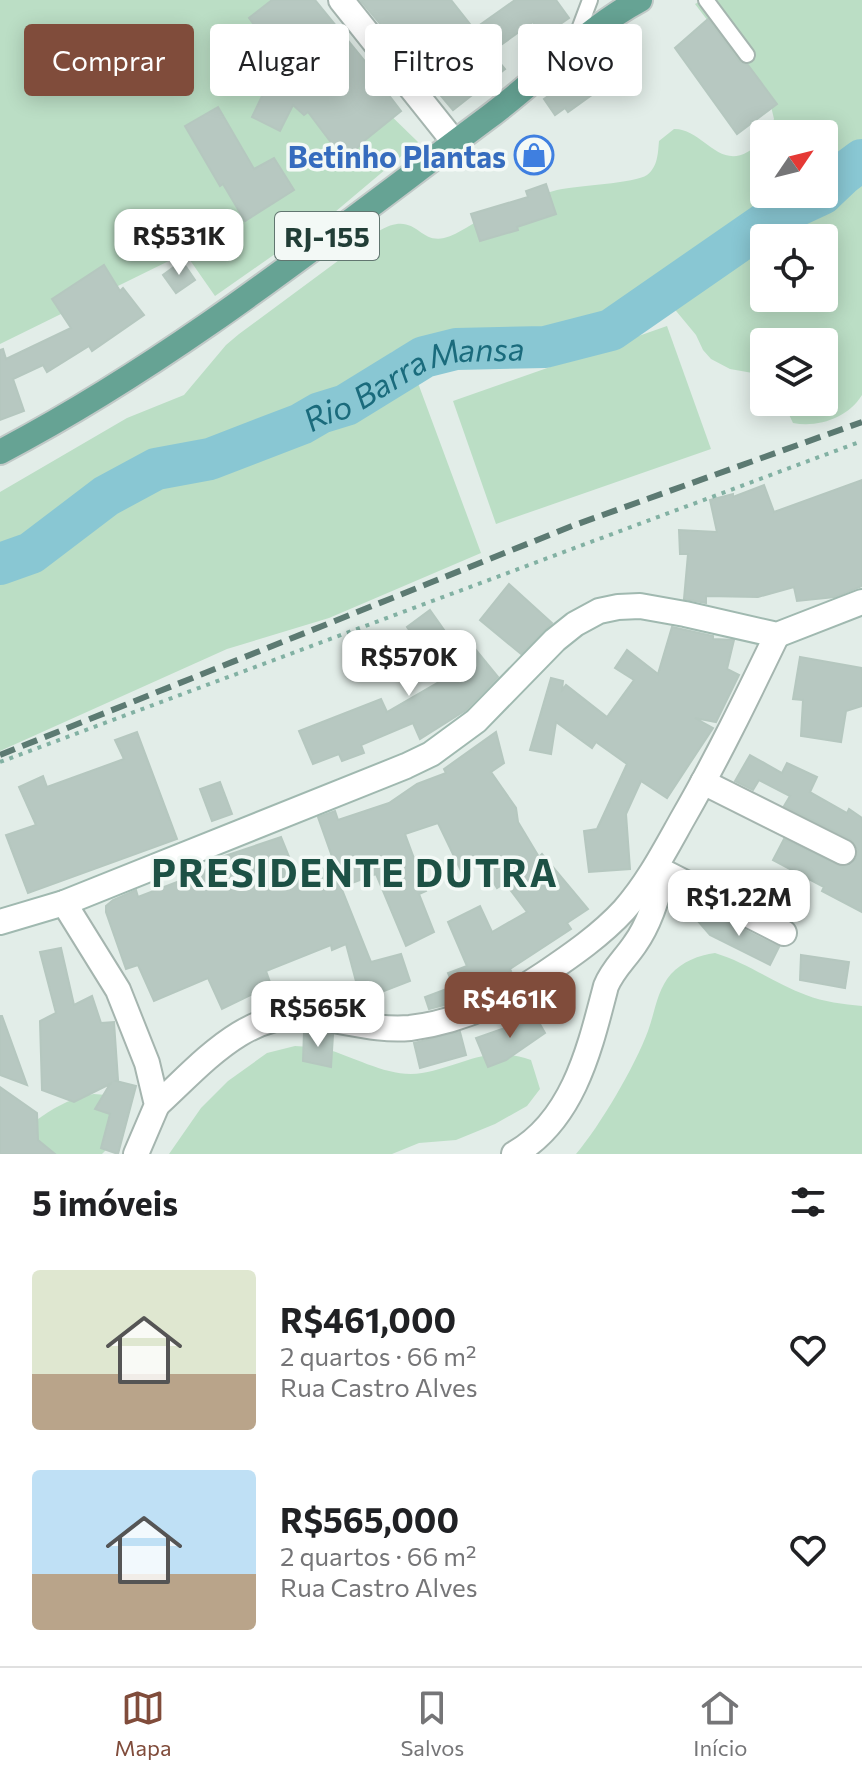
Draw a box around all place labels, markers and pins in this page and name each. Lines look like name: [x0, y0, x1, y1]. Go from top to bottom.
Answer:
shop icon: Betinho Plantas: [513, 134, 555, 176]
place label: Betinho Plantas: [288, 137, 506, 174]
pin: R$531K: [114, 209, 244, 277]
pin: R$570K: [344, 630, 474, 698]
pin: R$1.22M: [665, 870, 813, 938]
pin: R$461K: [445, 972, 575, 1040]
pin: R$565K: [253, 981, 383, 1049]

